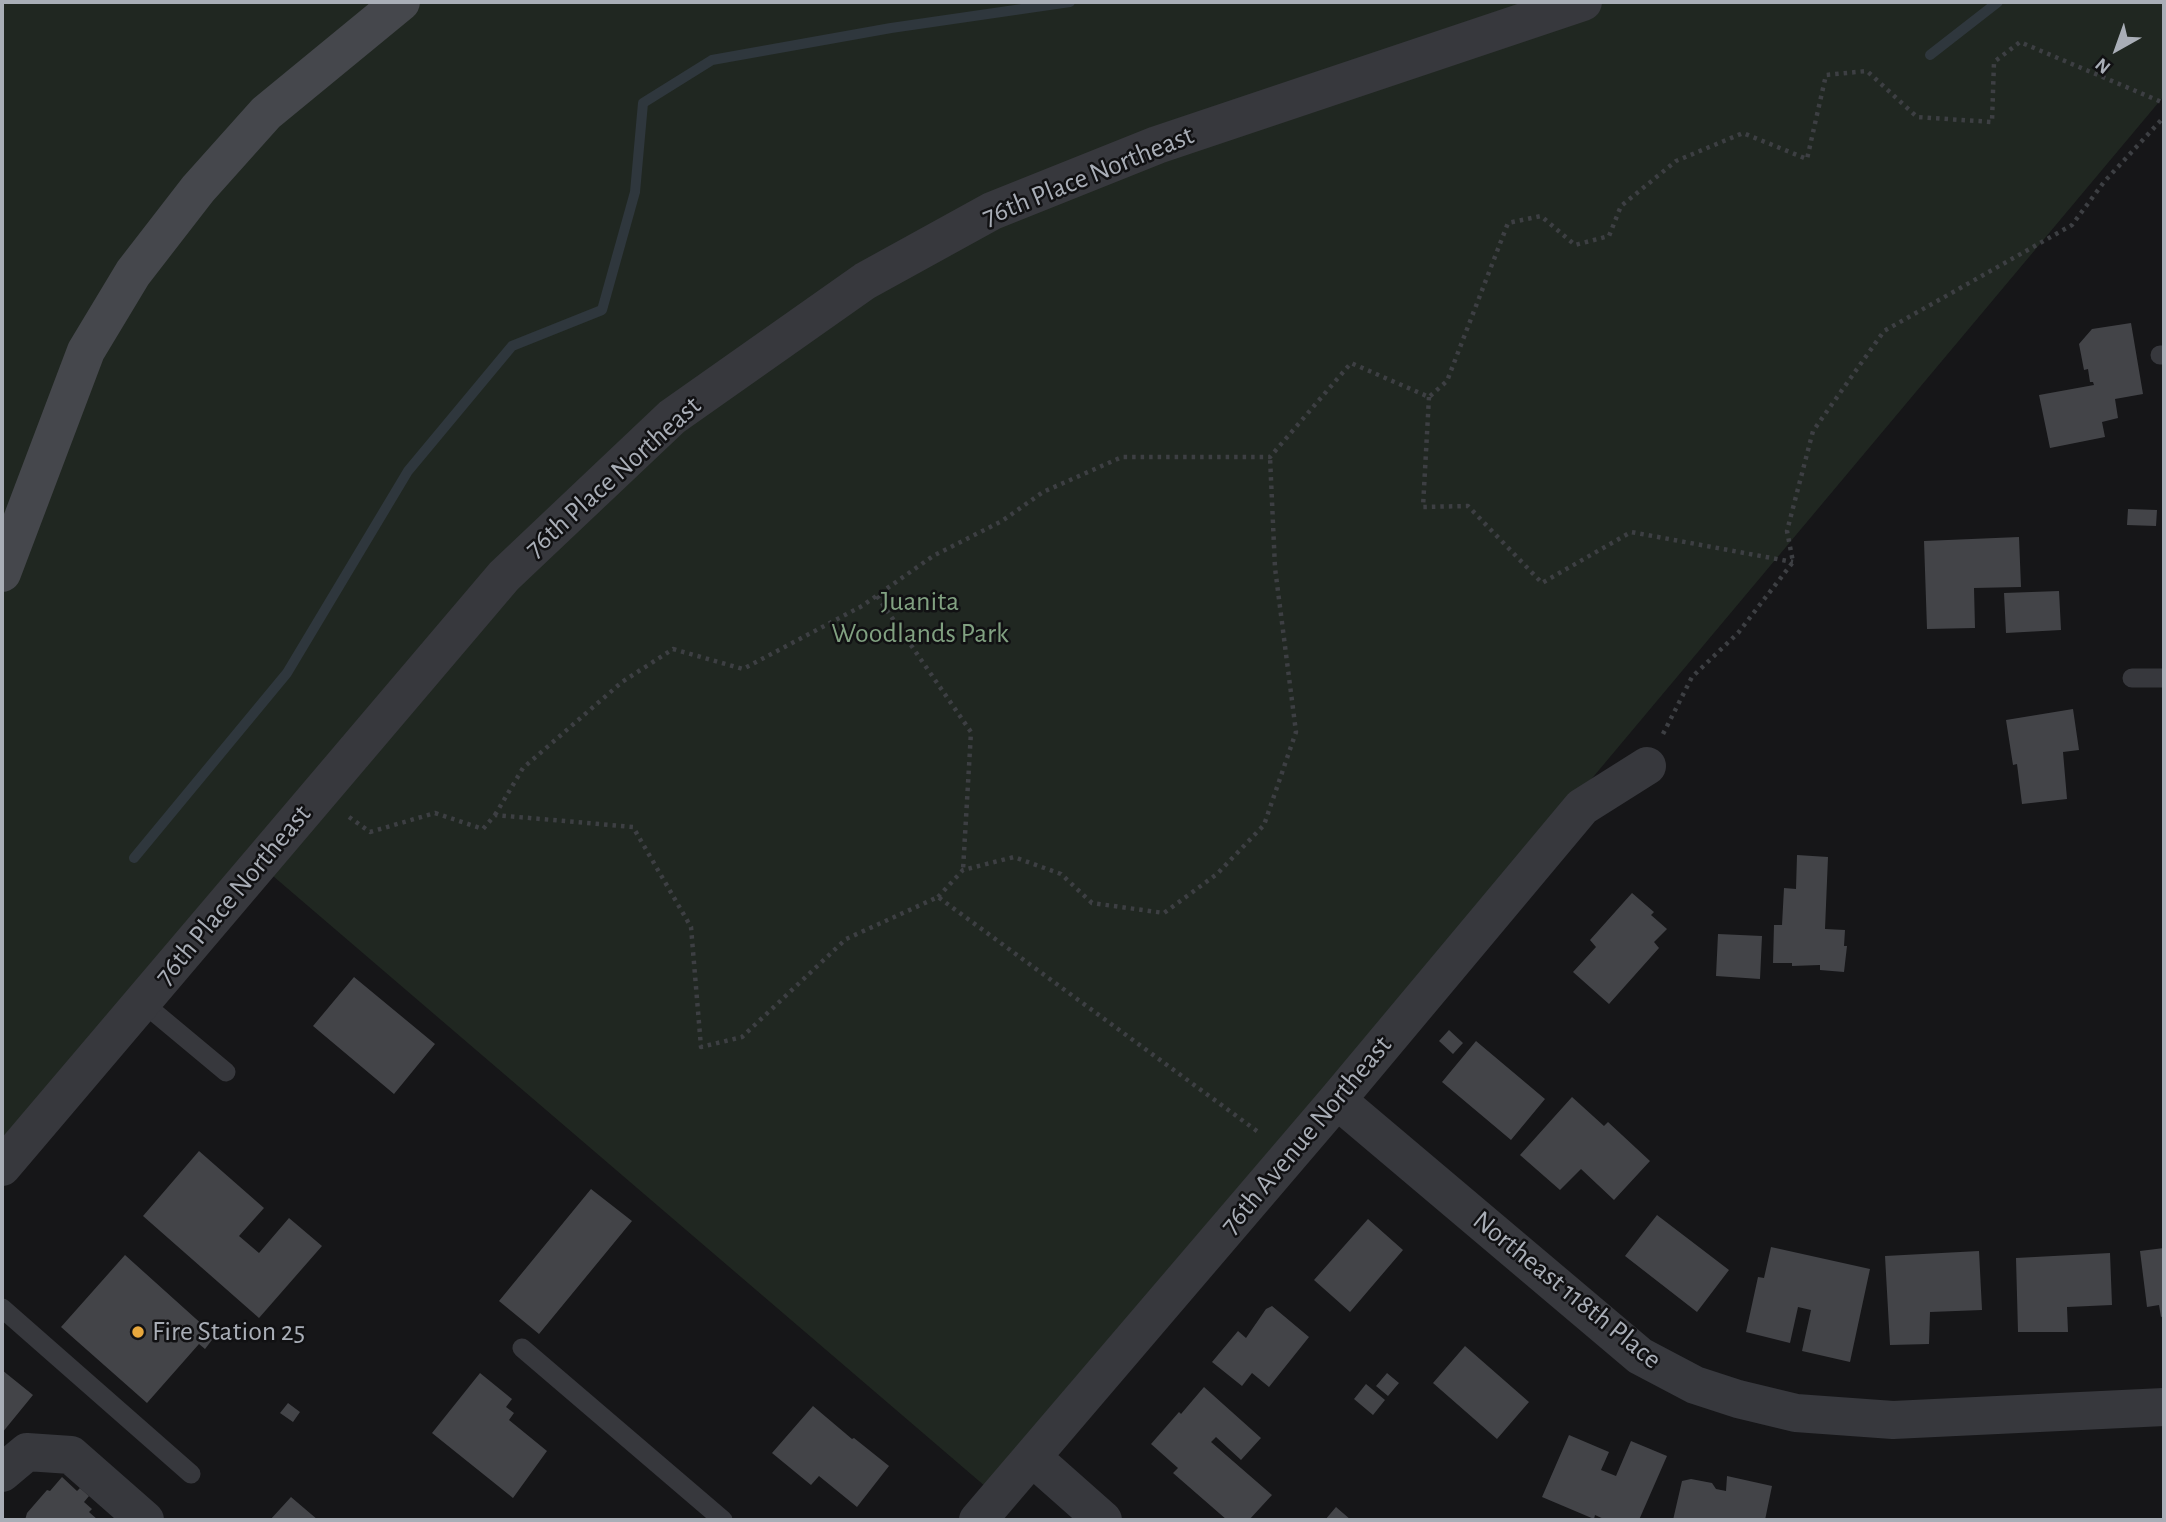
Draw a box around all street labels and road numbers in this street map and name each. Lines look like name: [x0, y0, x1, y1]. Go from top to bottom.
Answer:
street label: 76th Place Northeast: [977, 118, 1199, 234]
street label: 76th Place Northeast: [518, 389, 708, 565]
street label: 76th Place Northeast: [148, 798, 318, 992]
street label: 76th Avenue Northeast: [1213, 1029, 1399, 1241]
street label: Northeast 118th Place: [1466, 1204, 1668, 1376]

